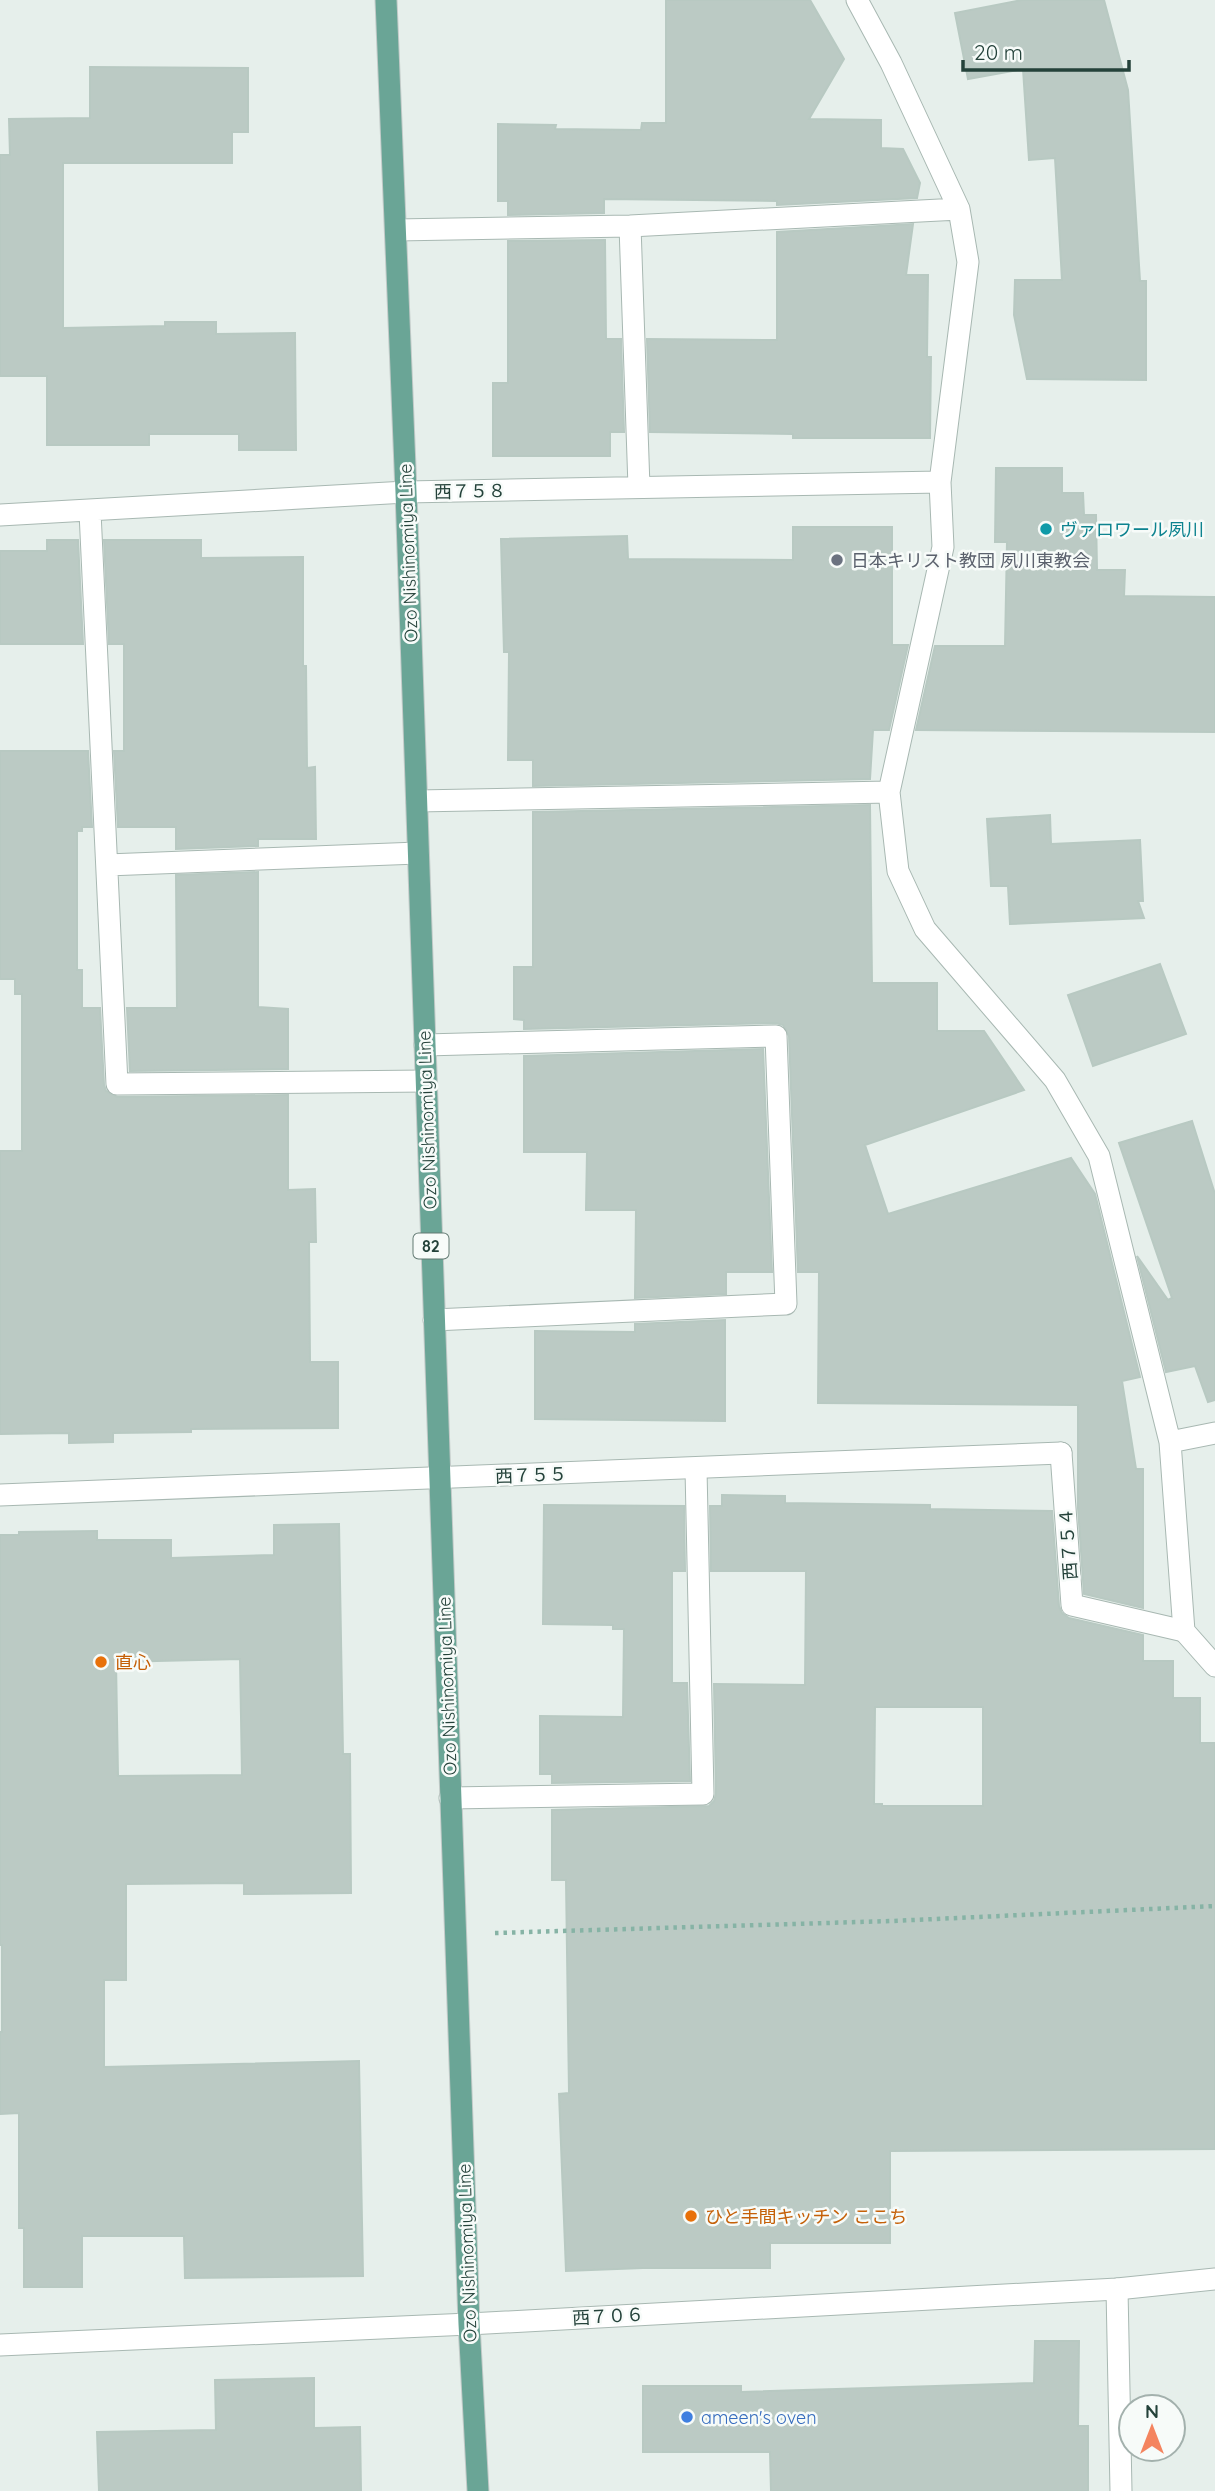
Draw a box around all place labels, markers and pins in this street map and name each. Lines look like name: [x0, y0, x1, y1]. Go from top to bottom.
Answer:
place label: ヴァロワール夙川: [1060, 518, 1204, 541]
marker: ヴァロワール夙川: [1038, 521, 1054, 537]
place label: 日本キリスト教団 夙川東教会: [851, 549, 1090, 572]
marker: 日本キリスト教団 夙川東教会: [829, 552, 845, 568]
place label: 直心: [115, 1651, 151, 1674]
marker: 直心: [93, 1654, 109, 1670]
place label: ひと手間キッチン ここち: [705, 2205, 907, 2228]
marker: ひと手間キッチン ここち: [683, 2208, 699, 2224]
place label: ameen's oven: [701, 2406, 817, 2429]
marker: ameen's oven: [679, 2409, 695, 2425]

